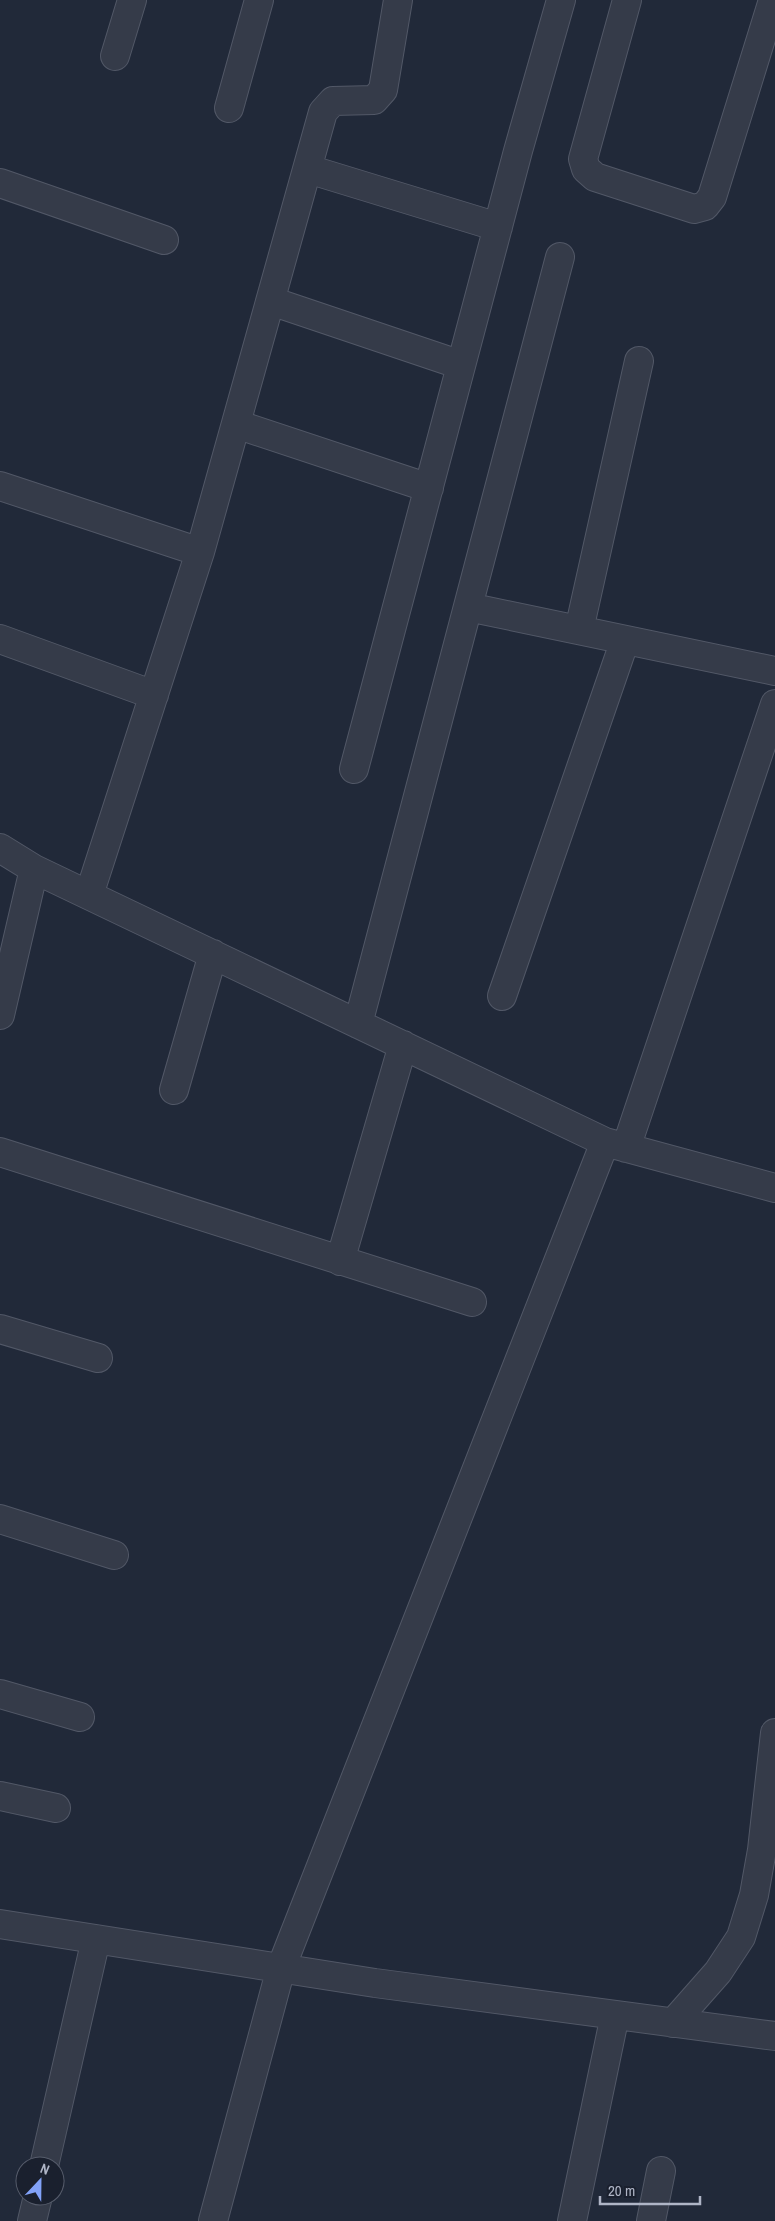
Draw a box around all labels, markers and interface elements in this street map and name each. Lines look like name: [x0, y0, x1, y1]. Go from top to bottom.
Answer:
north arrow: [15, 2156, 65, 2206]
text: N: [38, 2159, 52, 2179]
scale bar: [600, 2174, 700, 2206]
text: 20 m: [608, 2180, 635, 2201]

